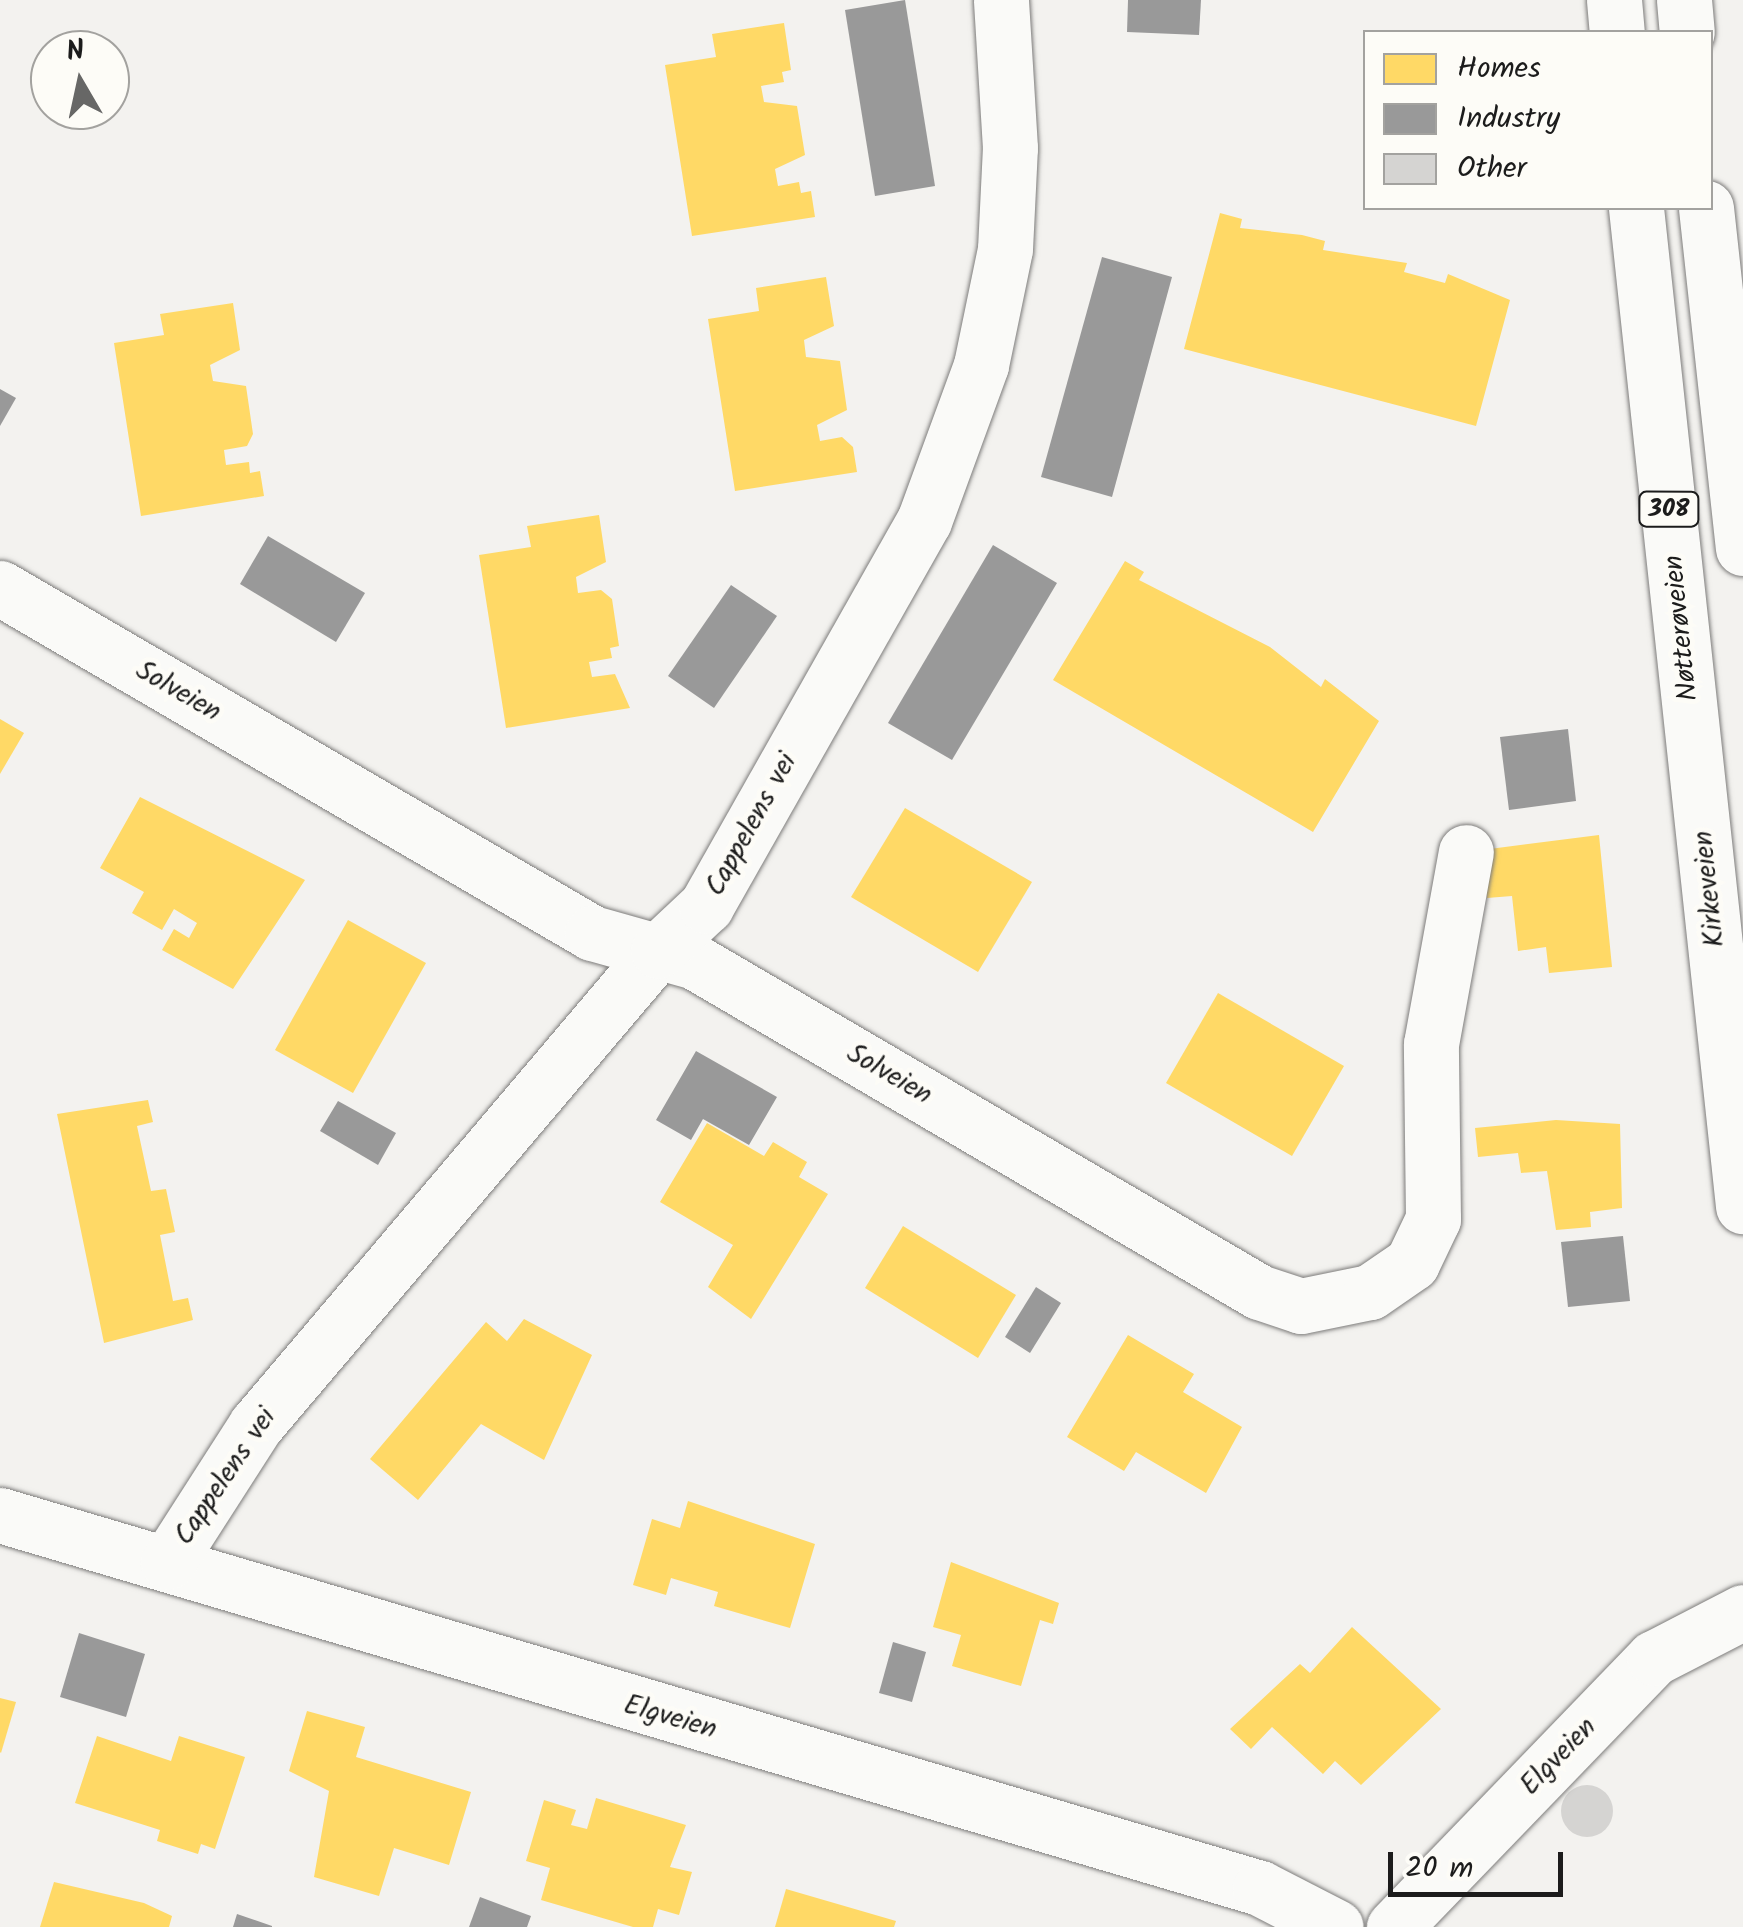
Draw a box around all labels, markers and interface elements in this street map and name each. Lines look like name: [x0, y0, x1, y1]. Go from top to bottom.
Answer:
text: N: [63, 28, 88, 75]
north arrow: [30, 30, 130, 130]
legend: [1363, 30, 1713, 210]
text: Homes: [1457, 45, 1541, 93]
text: Industry: [1457, 95, 1560, 143]
text: Other: [1457, 145, 1527, 193]
road number: 308: [1636, 489, 1702, 529]
street label: Nøtterøveien: [1658, 553, 1706, 703]
street label: Solveien: [129, 654, 227, 730]
street label: Cappelens vei: [699, 748, 805, 902]
street label: Kirkeveien: [1687, 829, 1733, 949]
street label: Solveien: [840, 1037, 938, 1113]
street label: Cappelens vei: [168, 1402, 284, 1552]
street label: Elgveien: [620, 1689, 720, 1747]
street label: Elgveien: [1514, 1711, 1604, 1803]
scale bar: [1393, 1832, 1568, 1894]
text: 20 m: [1405, 1845, 1473, 1893]

